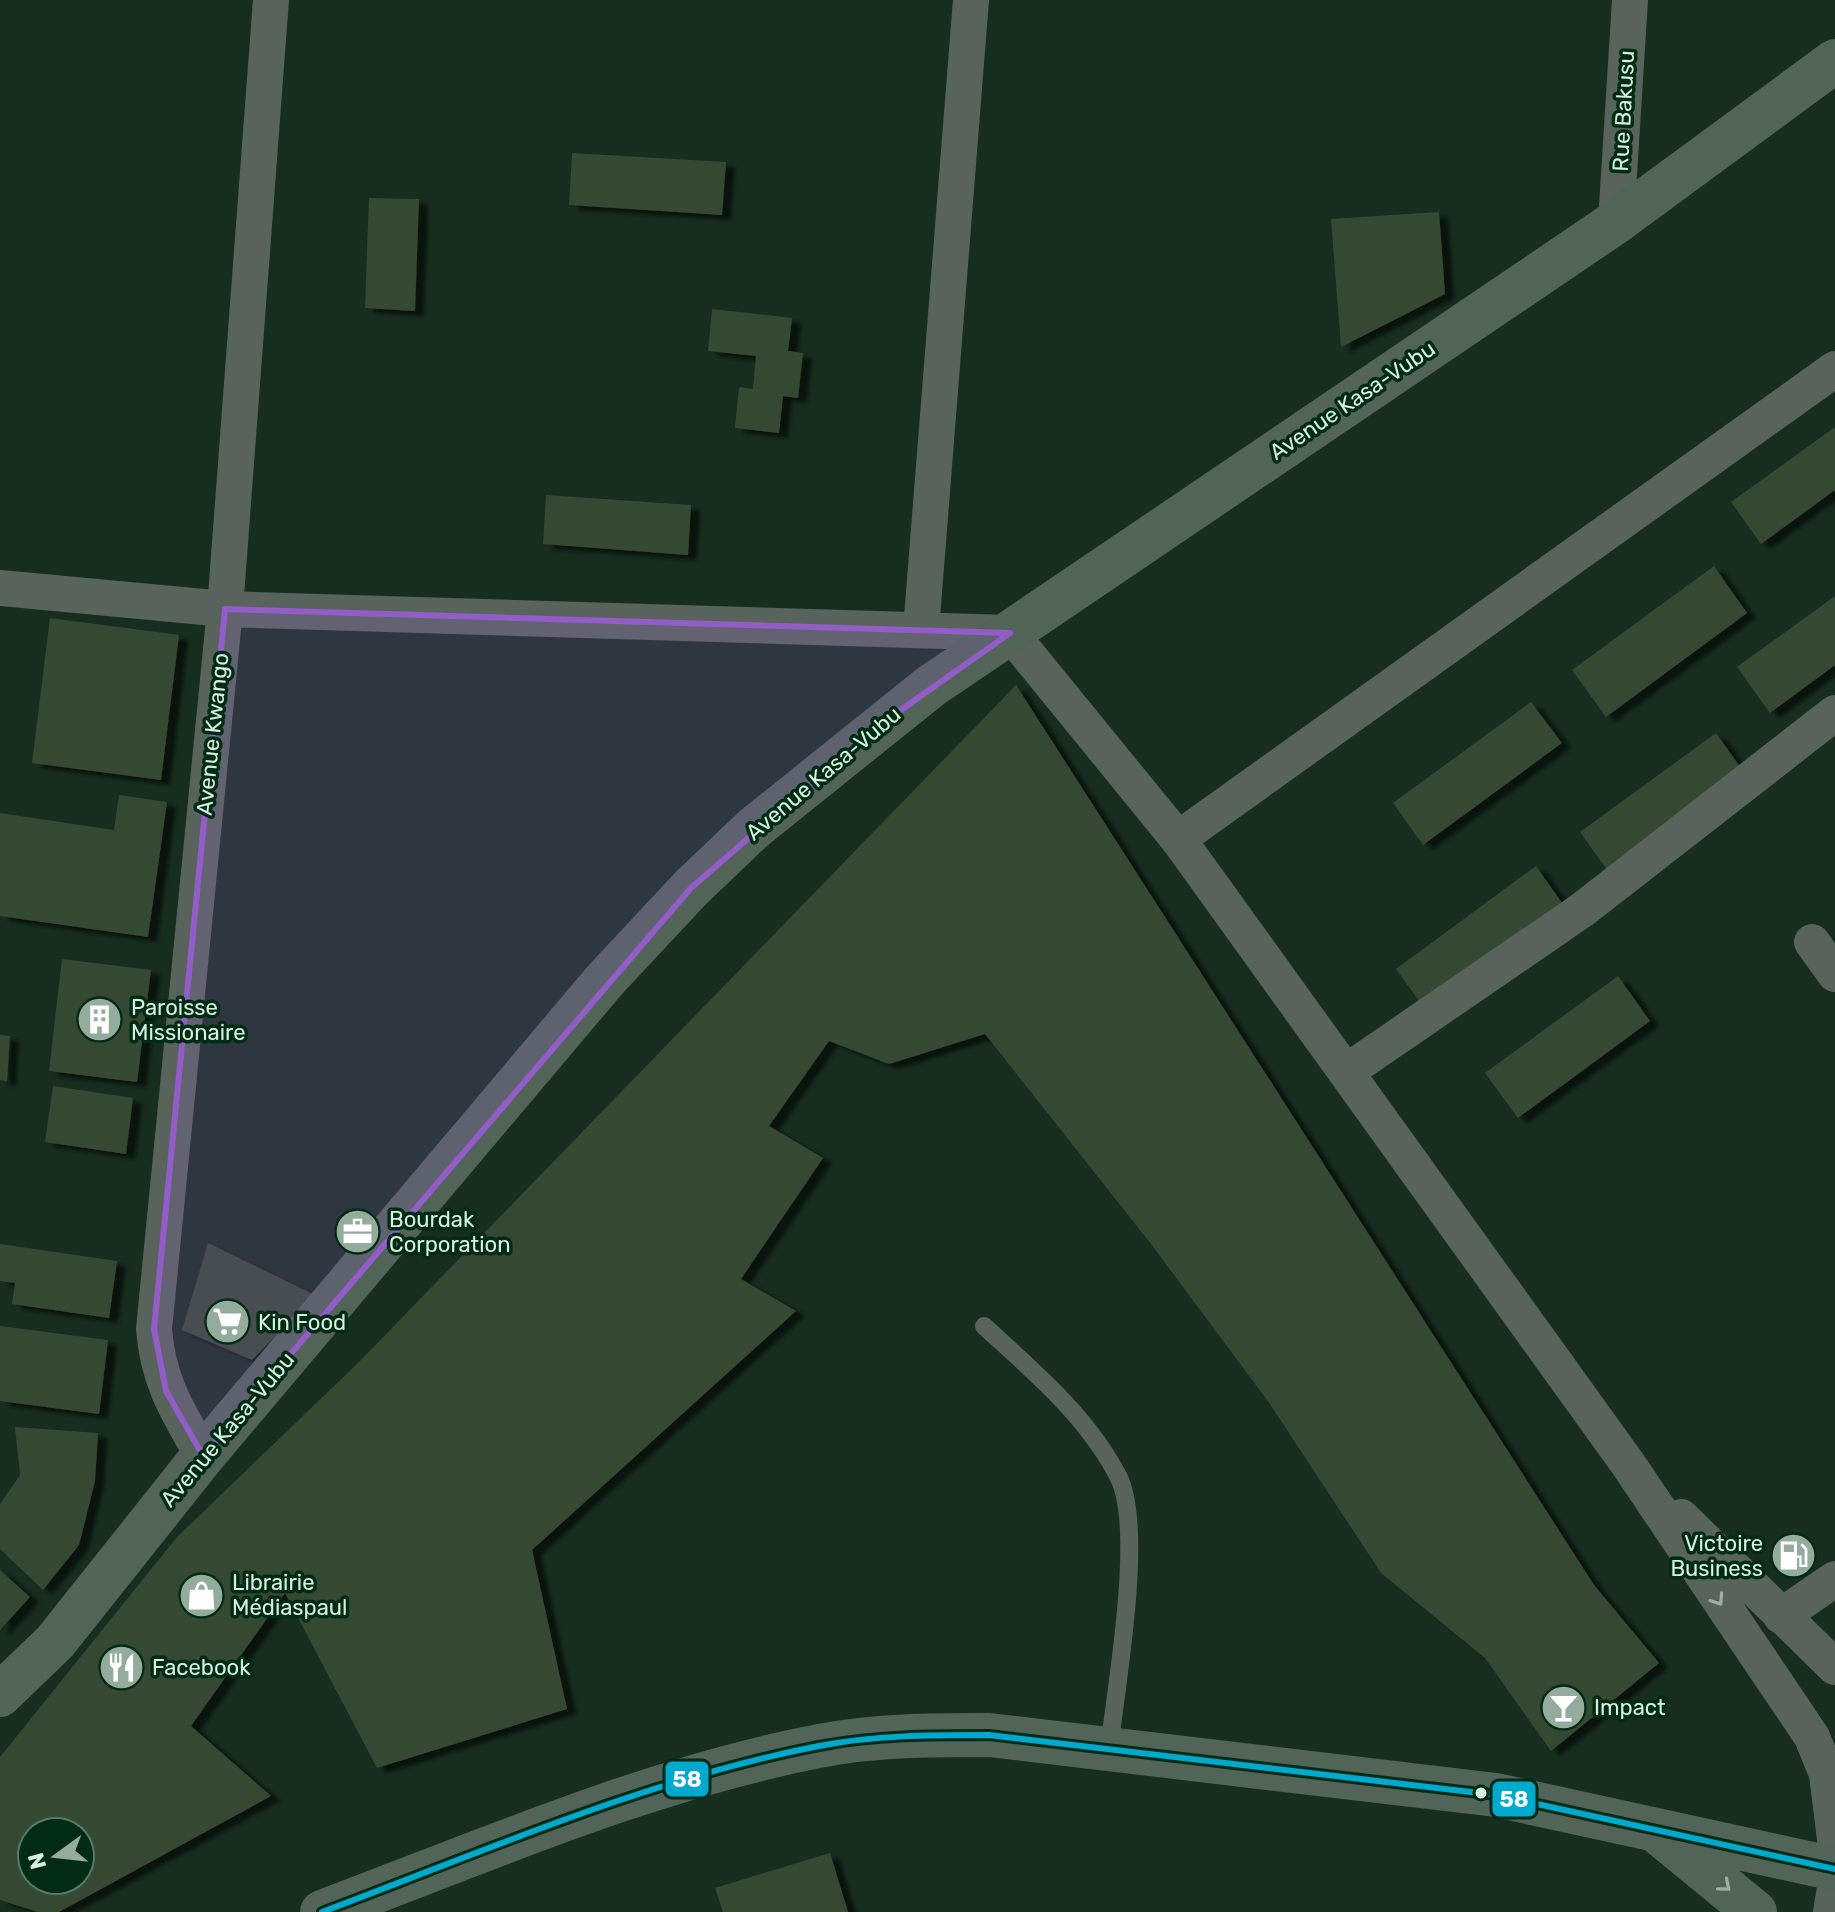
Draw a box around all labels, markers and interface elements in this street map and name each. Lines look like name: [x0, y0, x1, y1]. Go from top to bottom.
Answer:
street label: Rue Bakusu: [1607, 50, 1640, 172]
street label: Avenue Kasa-Vubu: [1264, 335, 1440, 466]
street label: Avenue Kwango: [191, 651, 234, 817]
street label: Avenue Kasa-Vubu: [740, 701, 906, 846]
place label: Paroisse Missionaire: [131, 994, 245, 1046]
building icon: Paroisse Missionaire: [76, 996, 124, 1044]
place label: Bourdak Corporation: [389, 1206, 511, 1258]
office icon: Bourdak Corporation: [334, 1208, 382, 1256]
supermarket icon: Kin Food: [203, 1298, 251, 1346]
place label: Kin Food: [258, 1309, 346, 1336]
street label: Avenue Kasa-Vubu: [155, 1346, 300, 1512]
place label: Victoire Business: [1670, 1530, 1763, 1582]
fuel station icon: Victoire Business: [1770, 1532, 1818, 1580]
place label: Librairie Médiaspaul: [232, 1569, 347, 1621]
shop icon: Librairie Médiaspaul: [177, 1571, 225, 1619]
one-way arrow: [1708, 1591, 1723, 1605]
restaurant icon: Facebook: [97, 1643, 145, 1691]
place label: Facebook: [152, 1654, 251, 1681]
bar icon: Impact: [1539, 1683, 1587, 1731]
place label: Impact: [1594, 1694, 1666, 1721]
line badge: 58: [664, 1760, 710, 1798]
text: 58: [672, 1766, 702, 1793]
line badge: 58: [1491, 1780, 1537, 1818]
unlabelled marker: [1473, 1785, 1489, 1801]
text: 58: [1499, 1786, 1529, 1813]
north arrow: [16, 1816, 96, 1896]
text: N: [22, 1850, 52, 1872]
one-way arrow: [1716, 1876, 1730, 1891]

